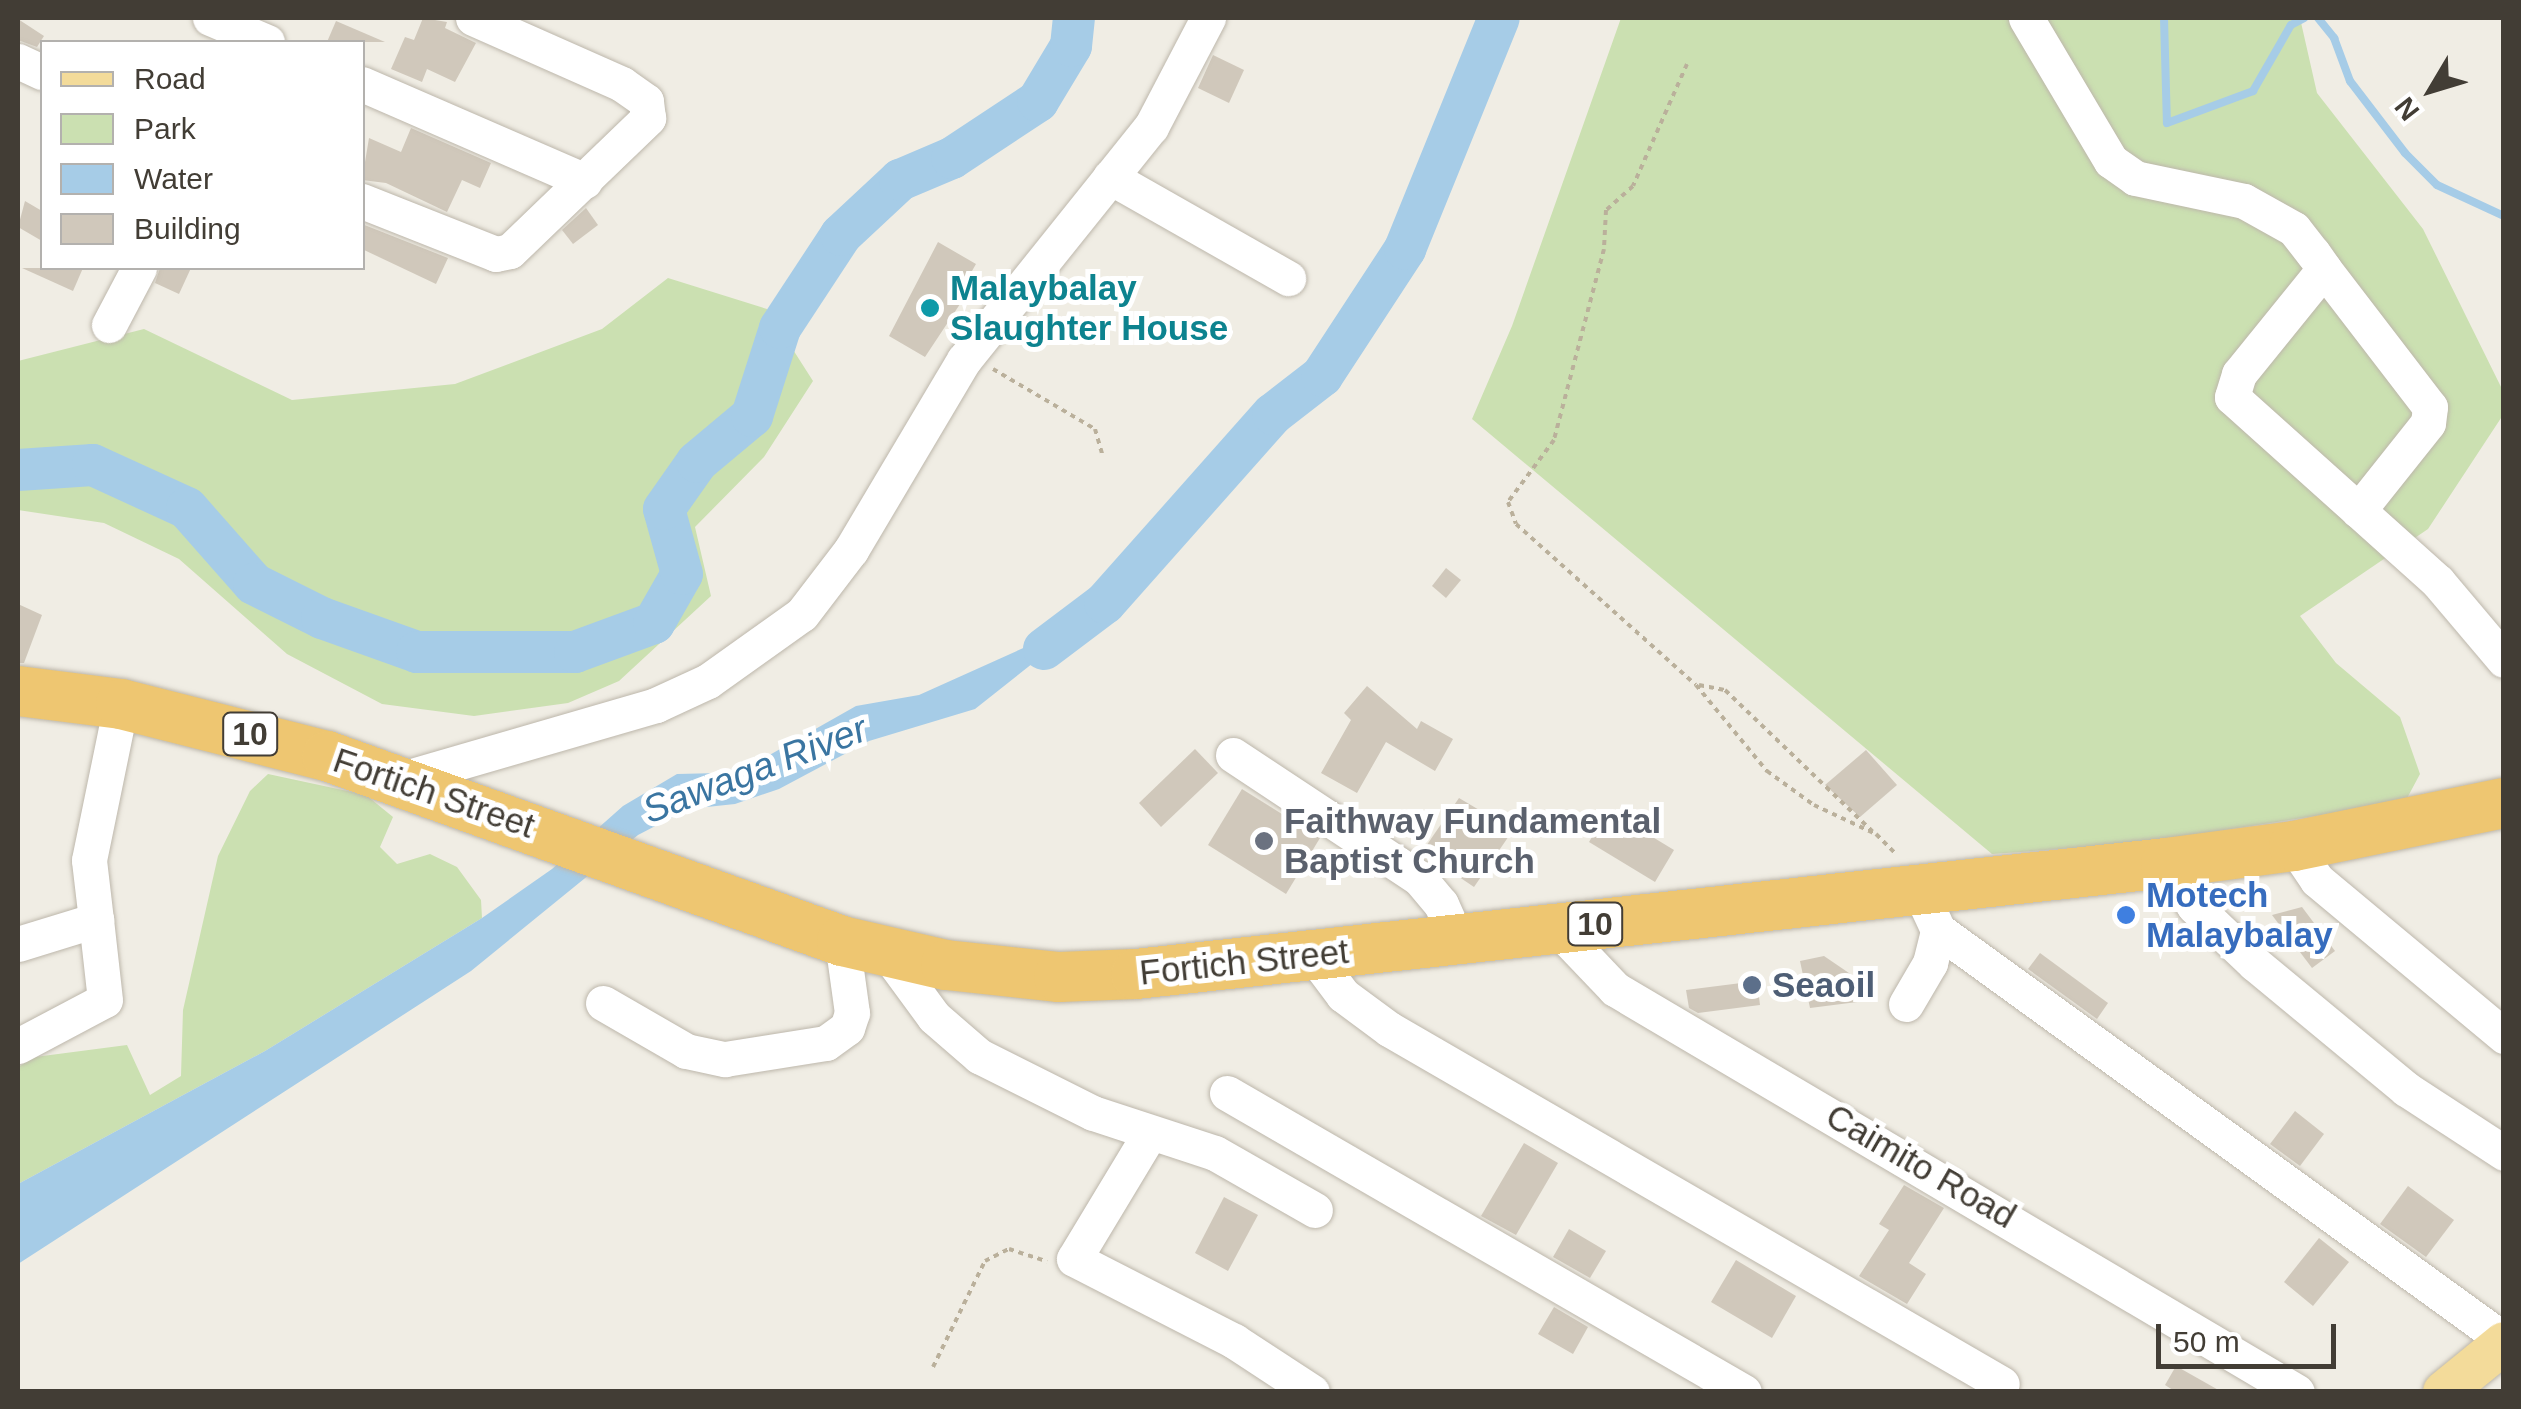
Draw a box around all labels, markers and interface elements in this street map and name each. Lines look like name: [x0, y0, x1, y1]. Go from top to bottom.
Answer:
legend: [40, 40, 365, 270]
north arrow: [2381, 40, 2481, 140]
text: Road: [134, 62, 206, 95]
text: N: [2389, 91, 2425, 126]
text: Park: [134, 112, 196, 145]
text: Water: [134, 162, 213, 195]
text: Building: [134, 212, 241, 245]
place label: Malaybalay Slaughter House: [950, 267, 1228, 349]
marker: Malaybalay Slaughter House: [919, 297, 941, 319]
water label: Sawaga River: [636, 706, 874, 834]
road number: 10: [220, 707, 280, 761]
street label: Fortich Street: [328, 739, 540, 847]
place label: Faithway Fundamental Baptist Church: [1284, 800, 1661, 882]
marker: Faithway Fundamental Baptist Church: [1253, 830, 1275, 852]
place label: Motech Malaybalay: [2146, 874, 2333, 956]
road number: 10: [1565, 897, 1625, 951]
marker: Motech Malaybalay: [2115, 904, 2137, 926]
street label: Fortich Street: [1137, 930, 1351, 994]
place label: Seaoil: [1772, 964, 1875, 1006]
marker: Seaoil: [1741, 974, 1763, 996]
street label: Caimito Road: [1819, 1095, 2023, 1237]
scale bar: [2161, 1304, 2341, 1366]
text: 50 m: [2173, 1325, 2240, 1358]

